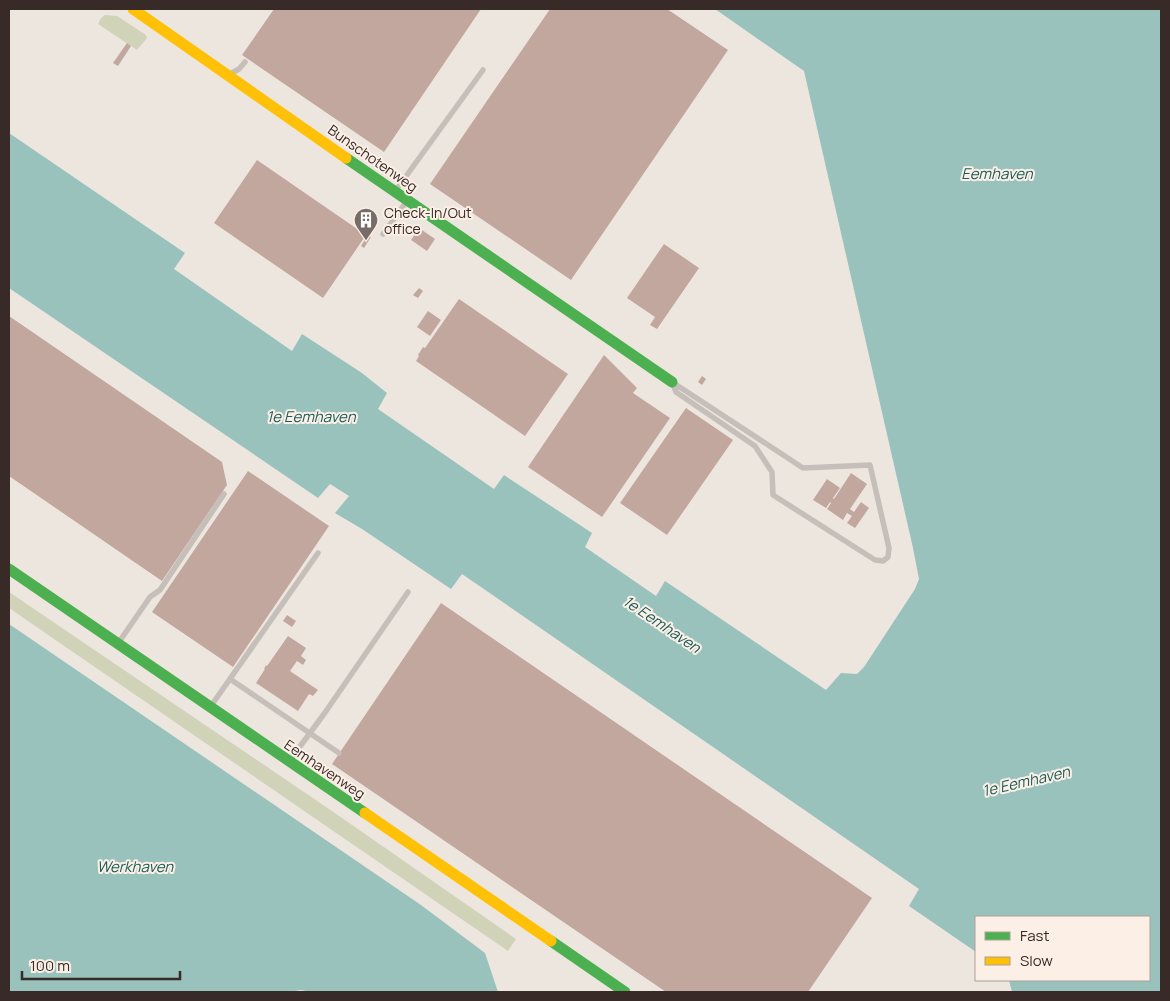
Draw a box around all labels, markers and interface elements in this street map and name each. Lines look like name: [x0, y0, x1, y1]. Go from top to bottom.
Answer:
street label: Bunschotenweg: [324, 120, 422, 196]
water label: Eemhaven: [961, 163, 1034, 184]
place label: Check-In/Out office: [384, 203, 472, 238]
building icon: Check-In/Out office: [353, 207, 379, 241]
water label: 1e Eemhaven: [266, 406, 357, 427]
water label: 1e Eemhaven: [619, 590, 706, 658]
street label: Eemhavenweg: [281, 735, 369, 803]
water label: 1e Eemhaven: [980, 760, 1073, 801]
water label: Werkhaven: [97, 856, 174, 877]
legend: [975, 916, 1150, 981]
text: Fast: [1020, 925, 1049, 946]
scale bar: [22, 948, 180, 980]
text: Slow: [1020, 950, 1053, 971]
text: 100 m: [30, 955, 70, 976]

